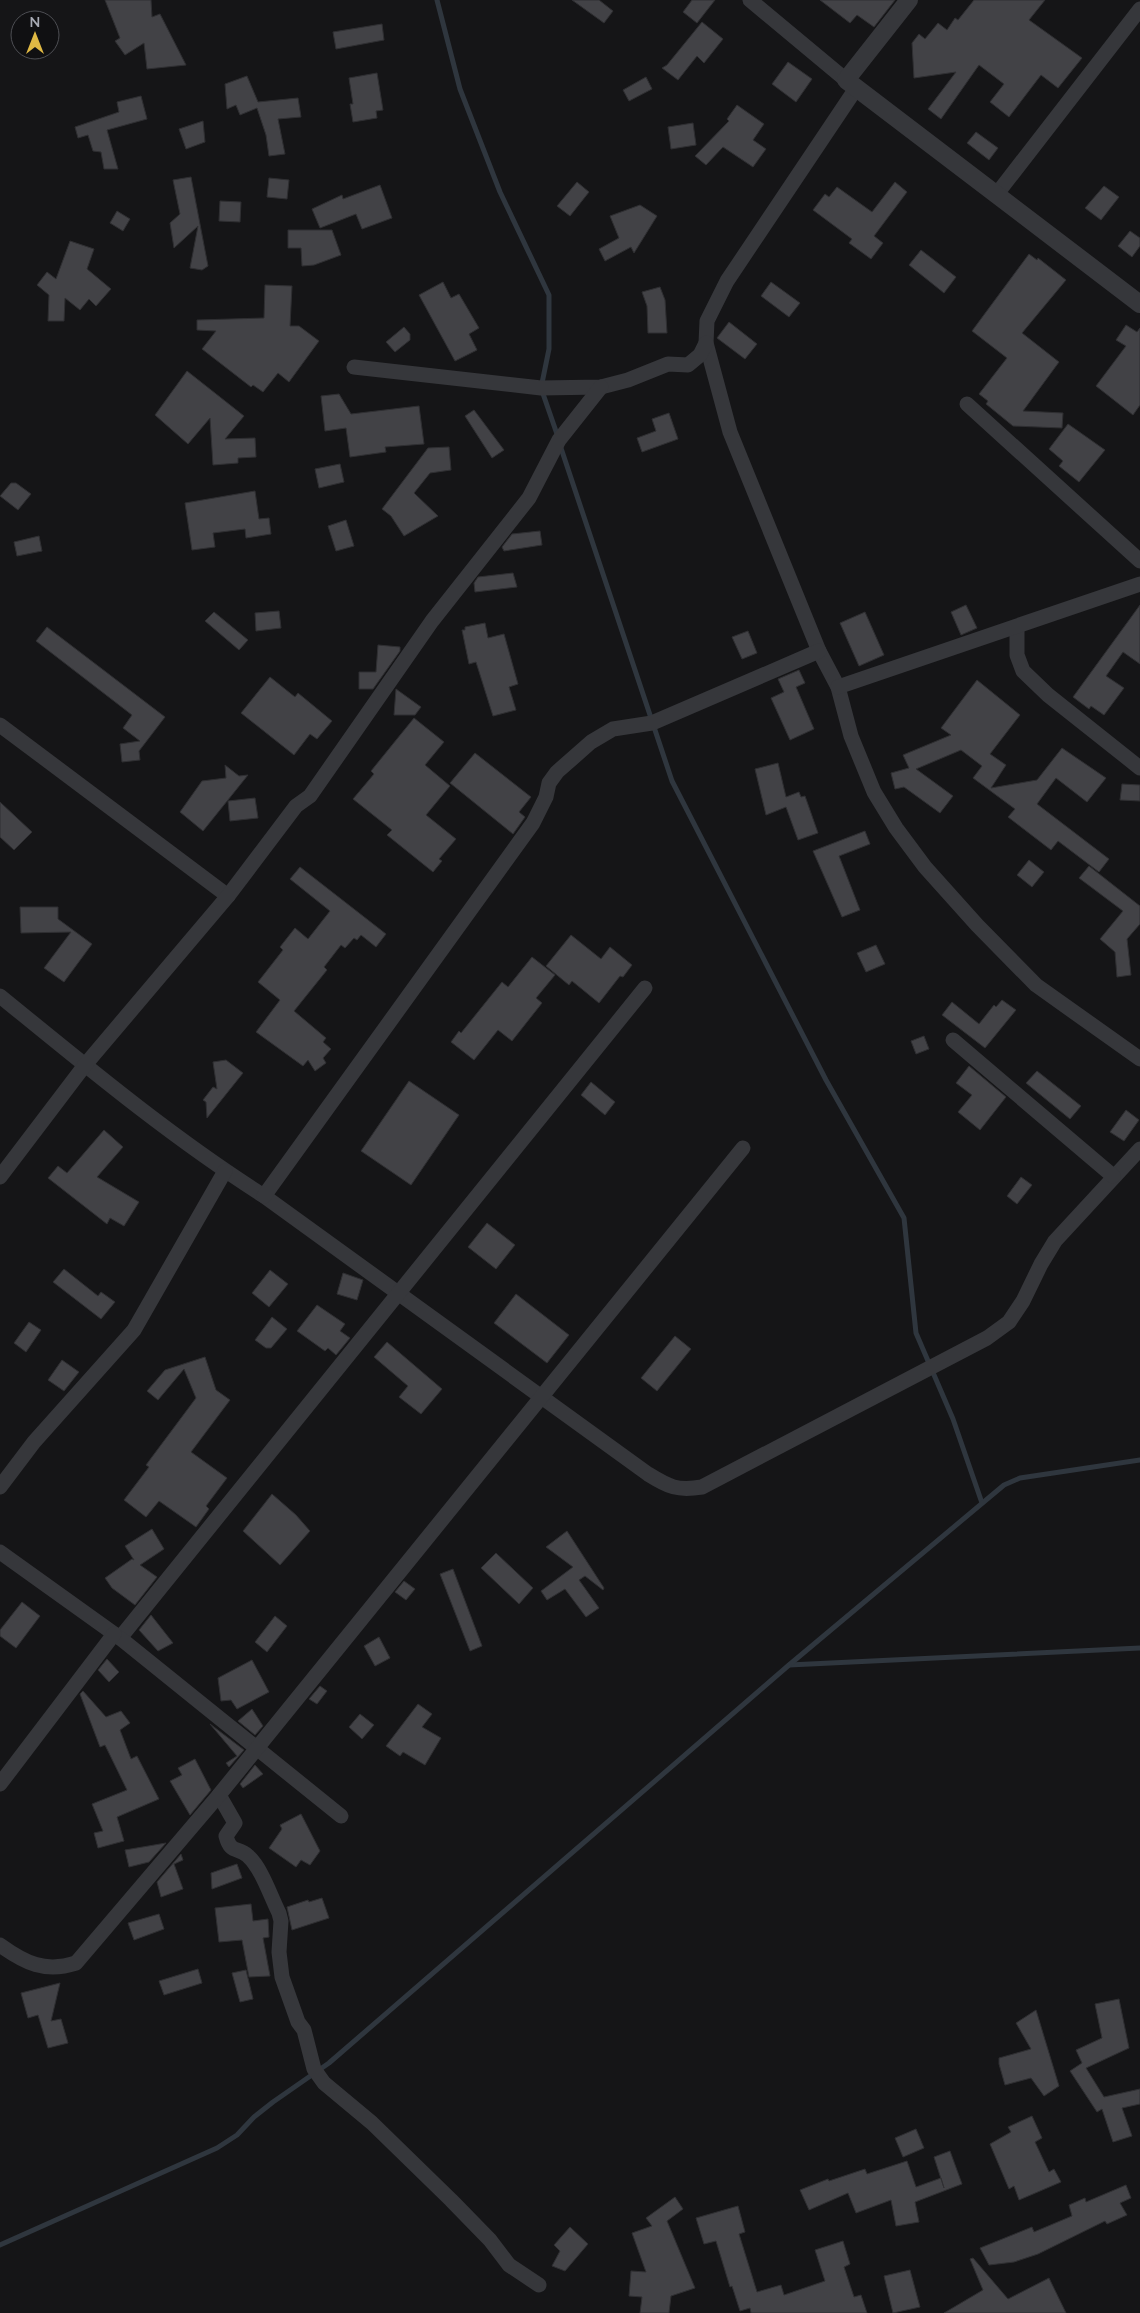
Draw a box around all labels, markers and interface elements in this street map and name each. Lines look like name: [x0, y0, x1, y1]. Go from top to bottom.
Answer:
north arrow: [10, 10, 60, 60]
text: N: [30, 13, 40, 30]

